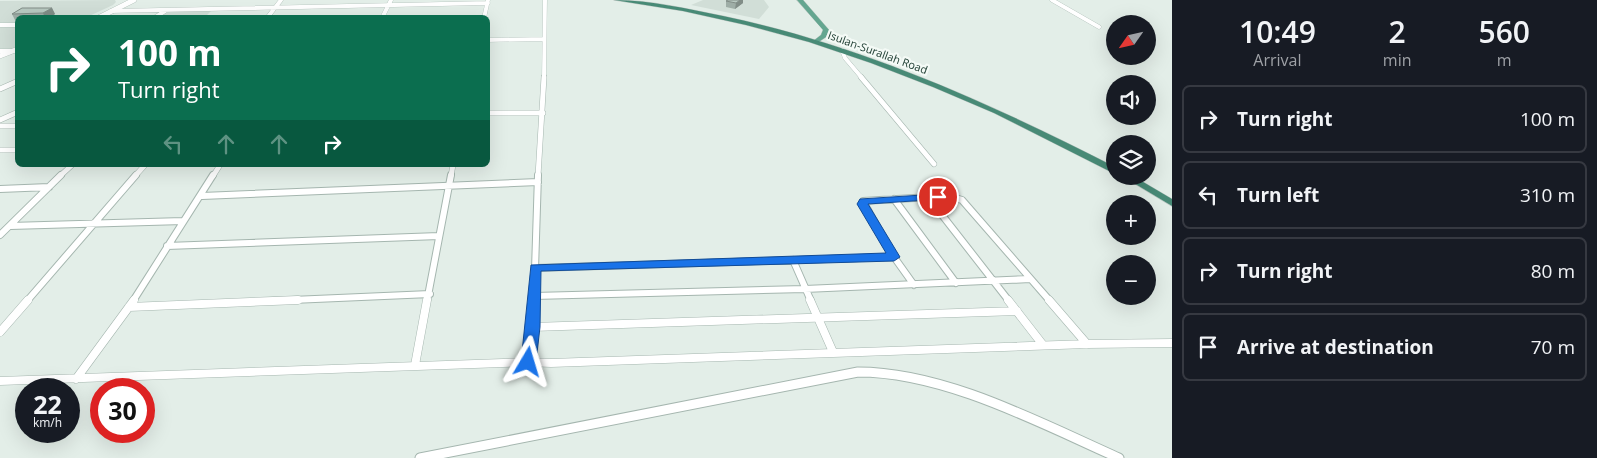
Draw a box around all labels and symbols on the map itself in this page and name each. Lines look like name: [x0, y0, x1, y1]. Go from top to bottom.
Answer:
north arrow: [1106, 15, 1156, 65]
street label: Isulan-Surallah Road: [826, 27, 930, 77]
pin: [917, 176, 959, 218]
position arrow: [501, 335, 553, 387]
speed limit sign: 30: [90, 378, 155, 443]

